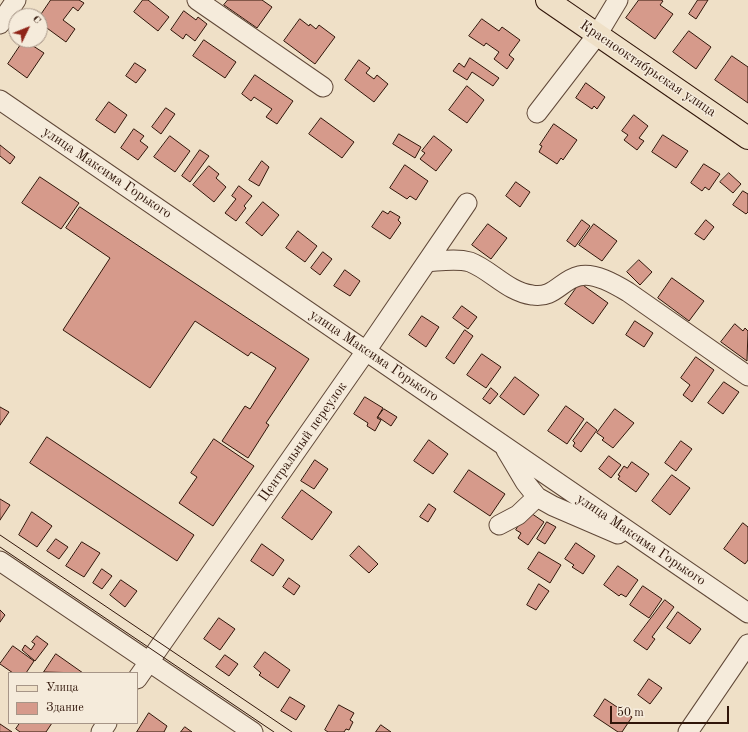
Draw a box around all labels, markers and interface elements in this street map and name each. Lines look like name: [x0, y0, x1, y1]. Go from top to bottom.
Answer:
north arrow: [8, 8, 48, 48]
text: С: [30, 14, 43, 27]
street label: Краснооктябрьская улица: [577, 17, 719, 121]
street label: улица Максима Горького: [39, 123, 175, 223]
street label: улица Максима Горького: [306, 306, 442, 406]
street label: Центральный переулок: [255, 379, 351, 505]
street label: улица Максима Горького: [573, 490, 709, 590]
legend: [8, 672, 138, 724]
text: Улица: [46, 682, 79, 694]
scale bar: [612, 698, 731, 724]
text: Здание: [46, 702, 84, 714]
text: 50 m: [617, 707, 644, 719]

